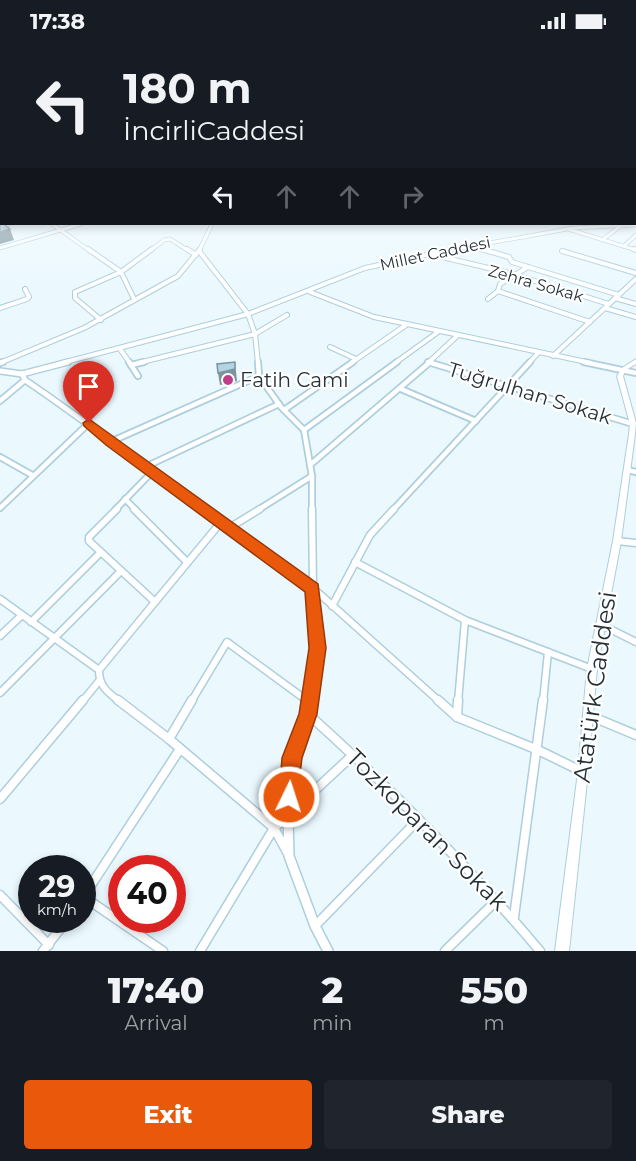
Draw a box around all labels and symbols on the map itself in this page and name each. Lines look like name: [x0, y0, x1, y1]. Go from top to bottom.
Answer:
street label: Millet Caddesi: [378, 232, 492, 274]
street label: Zehra Sokak: [486, 261, 586, 306]
street label: Tuğrulhan Sokak: [445, 357, 615, 429]
pin: [63, 361, 114, 423]
place label: Fatih Cami: [240, 368, 349, 392]
marker: Fatih Cami: [221, 373, 235, 387]
street label: Atatürk Caddesi: [567, 590, 622, 784]
street label: Tozkoparan Sokak: [341, 743, 515, 917]
position arrow: [257, 765, 321, 829]
speed limit sign: 40: [108, 855, 186, 933]

